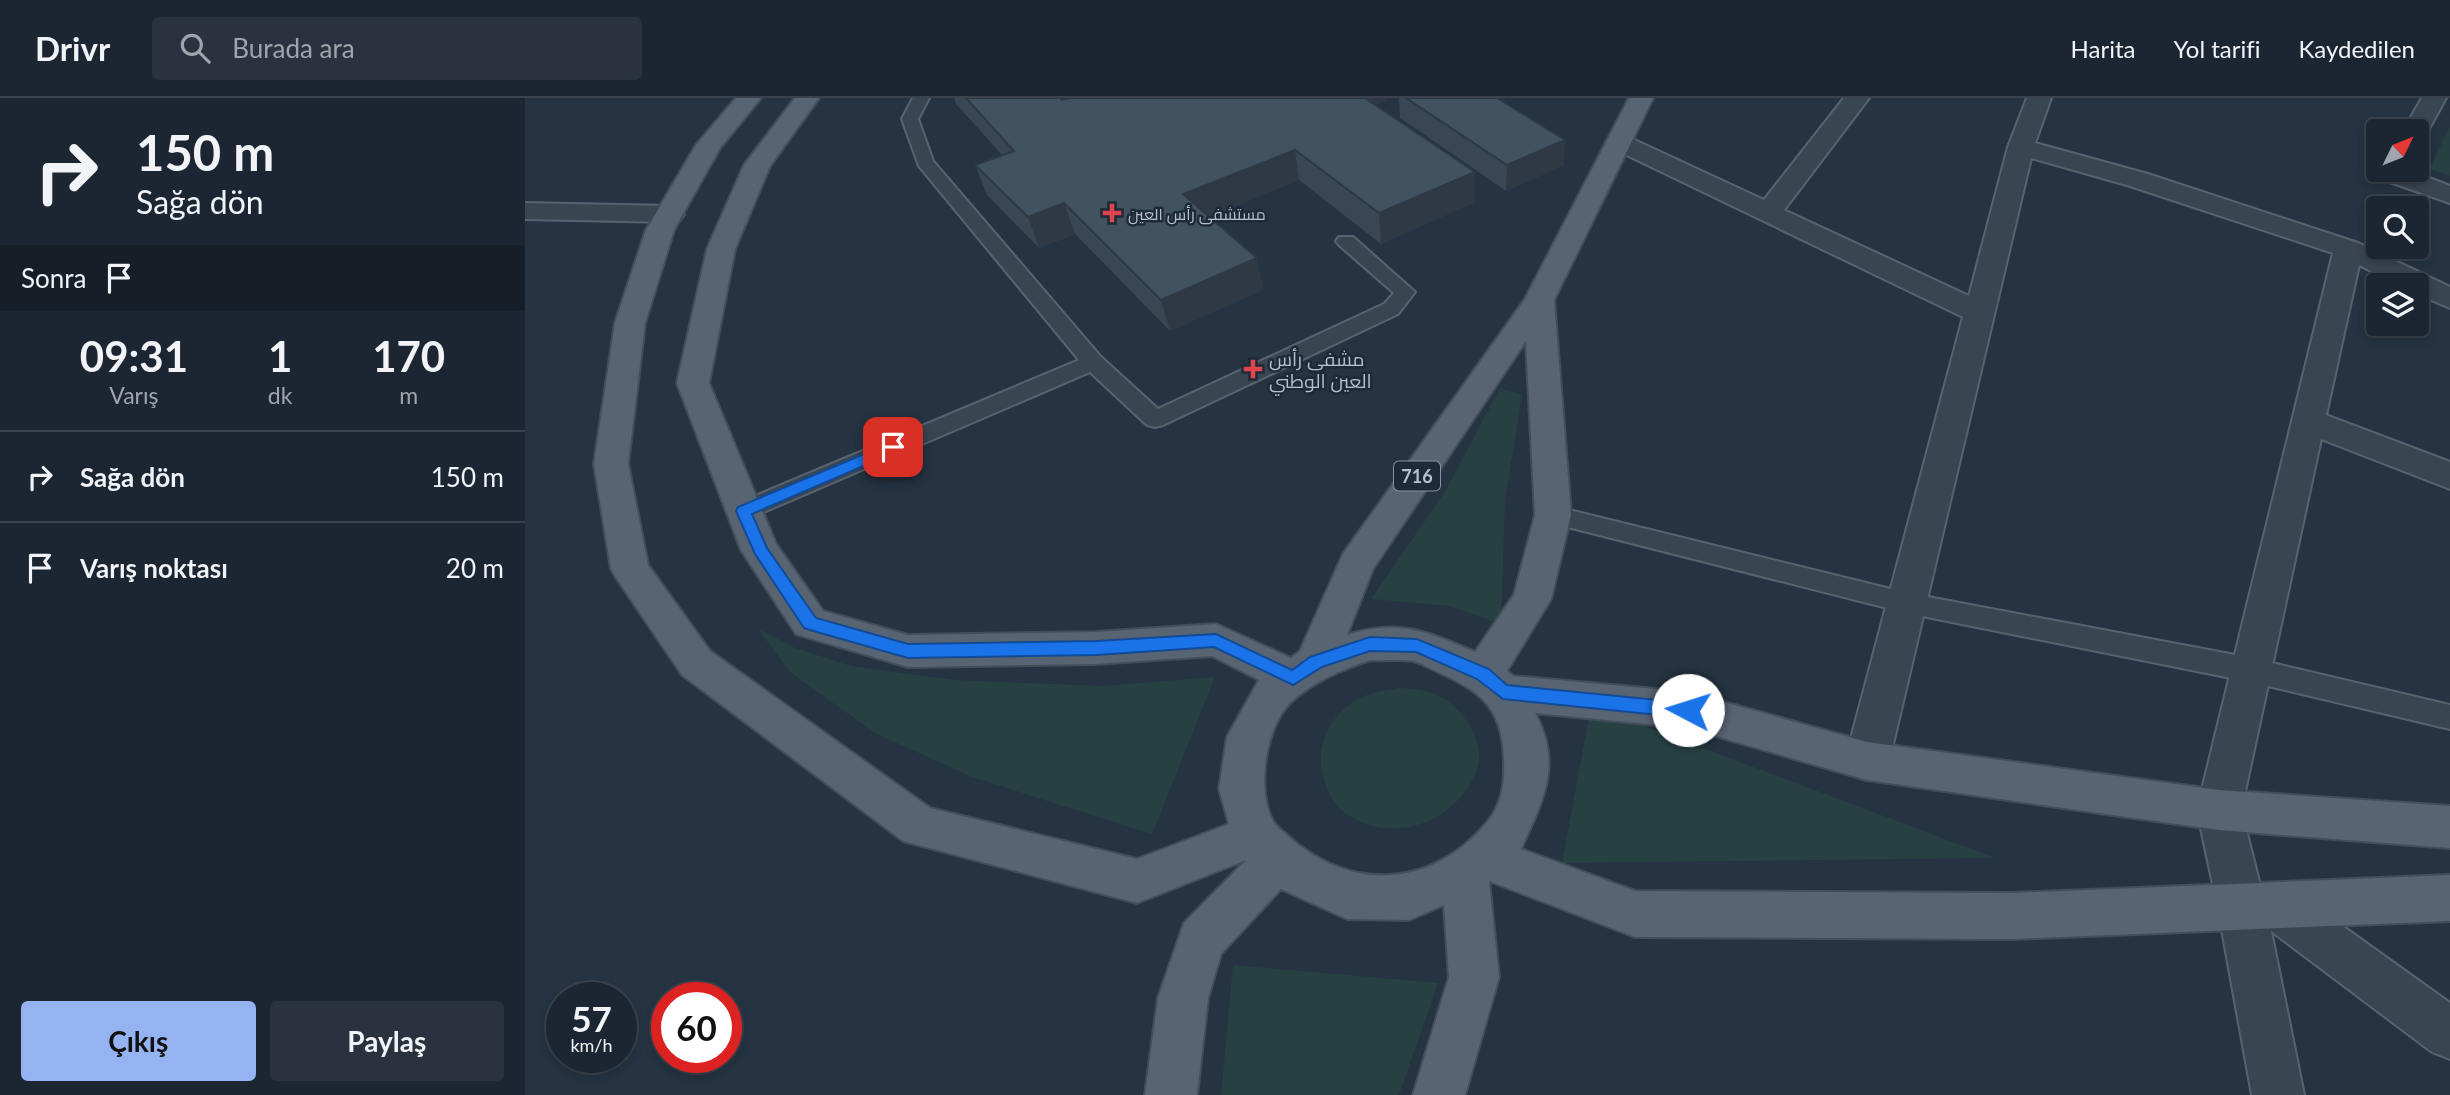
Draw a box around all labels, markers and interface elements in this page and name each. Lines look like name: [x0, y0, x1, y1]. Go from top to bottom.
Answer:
search box: [152, 17, 642, 80]
text: Drivr: [35, 28, 110, 68]
icon: search: [176, 29, 214, 67]
text: Burada ara: [232, 32, 355, 64]
text: Harita: [2071, 34, 2135, 63]
text: Yol tarifi: [2173, 34, 2260, 63]
text: Kaydedilen: [2298, 34, 2415, 63]
north arrow: [2366, 119, 2429, 182]
map controls: [2366, 119, 2429, 336]
text: 150 m: [136, 123, 274, 181]
icon: right: [21, 126, 112, 217]
text: Sağa dön: [136, 182, 264, 221]
button: search: [2366, 196, 2429, 259]
marker: مستشفى رأس العين: [1102, 203, 1122, 223]
place label: مستشفى رأس العين: [1128, 204, 1266, 225]
icon: arrive: [100, 259, 138, 297]
text: Sonra: [21, 262, 86, 294]
button: layers: [2366, 273, 2429, 336]
text: 09:31: [80, 331, 188, 381]
text: 1: [268, 331, 292, 381]
text: 170: [372, 331, 445, 381]
place label: مشفى رأس العين الوطني: [1269, 347, 1372, 396]
marker: مشفى رأس العين الوطني: [1243, 359, 1263, 379]
text: Varış: [109, 381, 158, 409]
text: dk: [268, 381, 292, 409]
text: m: [399, 381, 418, 409]
pin: [863, 417, 923, 477]
icon: arrive: [874, 428, 912, 466]
icon: right: [21, 458, 59, 496]
text: Sağa dön: [80, 461, 185, 493]
text: 150 m: [431, 461, 504, 493]
road number: 716: [1394, 462, 1440, 490]
icon: arrive: [21, 549, 59, 587]
text: Varış noktası: [80, 552, 228, 584]
text: 20 m: [446, 552, 504, 584]
position arrow: [1651, 673, 1725, 747]
speed limit sign: 60: [651, 982, 742, 1073]
text: 57: [571, 997, 612, 1039]
button: Çıkış: [21, 1001, 256, 1081]
button: Paylaş: [270, 1001, 504, 1081]
text: km/h: [570, 1034, 613, 1056]

